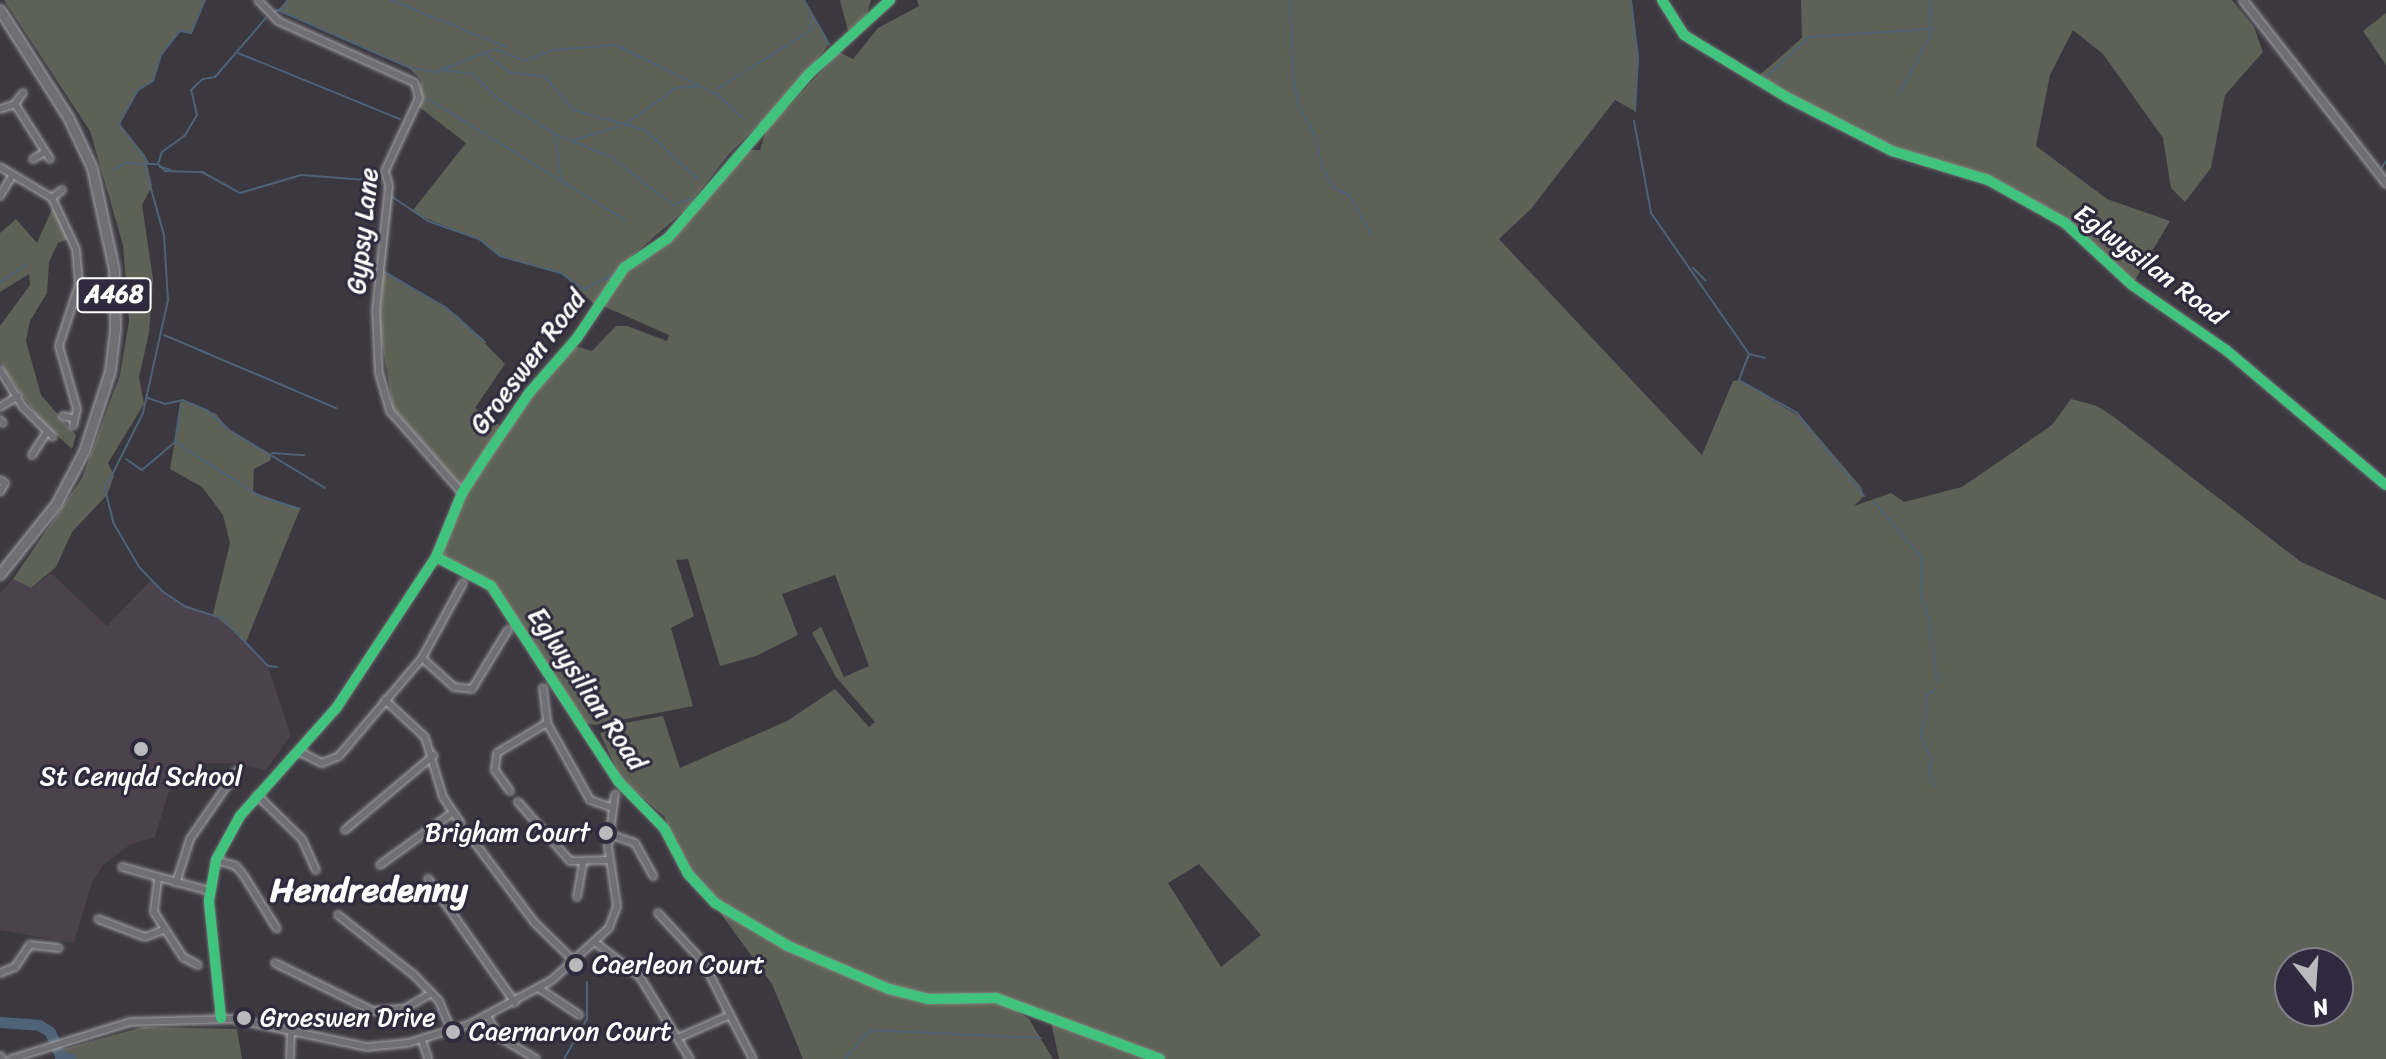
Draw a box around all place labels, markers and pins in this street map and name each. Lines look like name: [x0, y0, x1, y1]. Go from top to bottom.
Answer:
marker: St Cenydd School: [132, 740, 150, 758]
place label: St Cenydd School: [40, 761, 242, 793]
place label: Brigham Court: [424, 817, 590, 849]
marker: Brigham Court: [597, 824, 615, 842]
place label: Caerleon Court: [592, 949, 765, 981]
marker: Caerleon Court: [567, 956, 585, 974]
place label: Groeswen Drive: [260, 1002, 435, 1034]
marker: Groeswen Drive: [235, 1009, 253, 1027]
place label: Caernarvon Court: [469, 1016, 671, 1048]
marker: Caernarvon Court: [444, 1023, 462, 1041]

